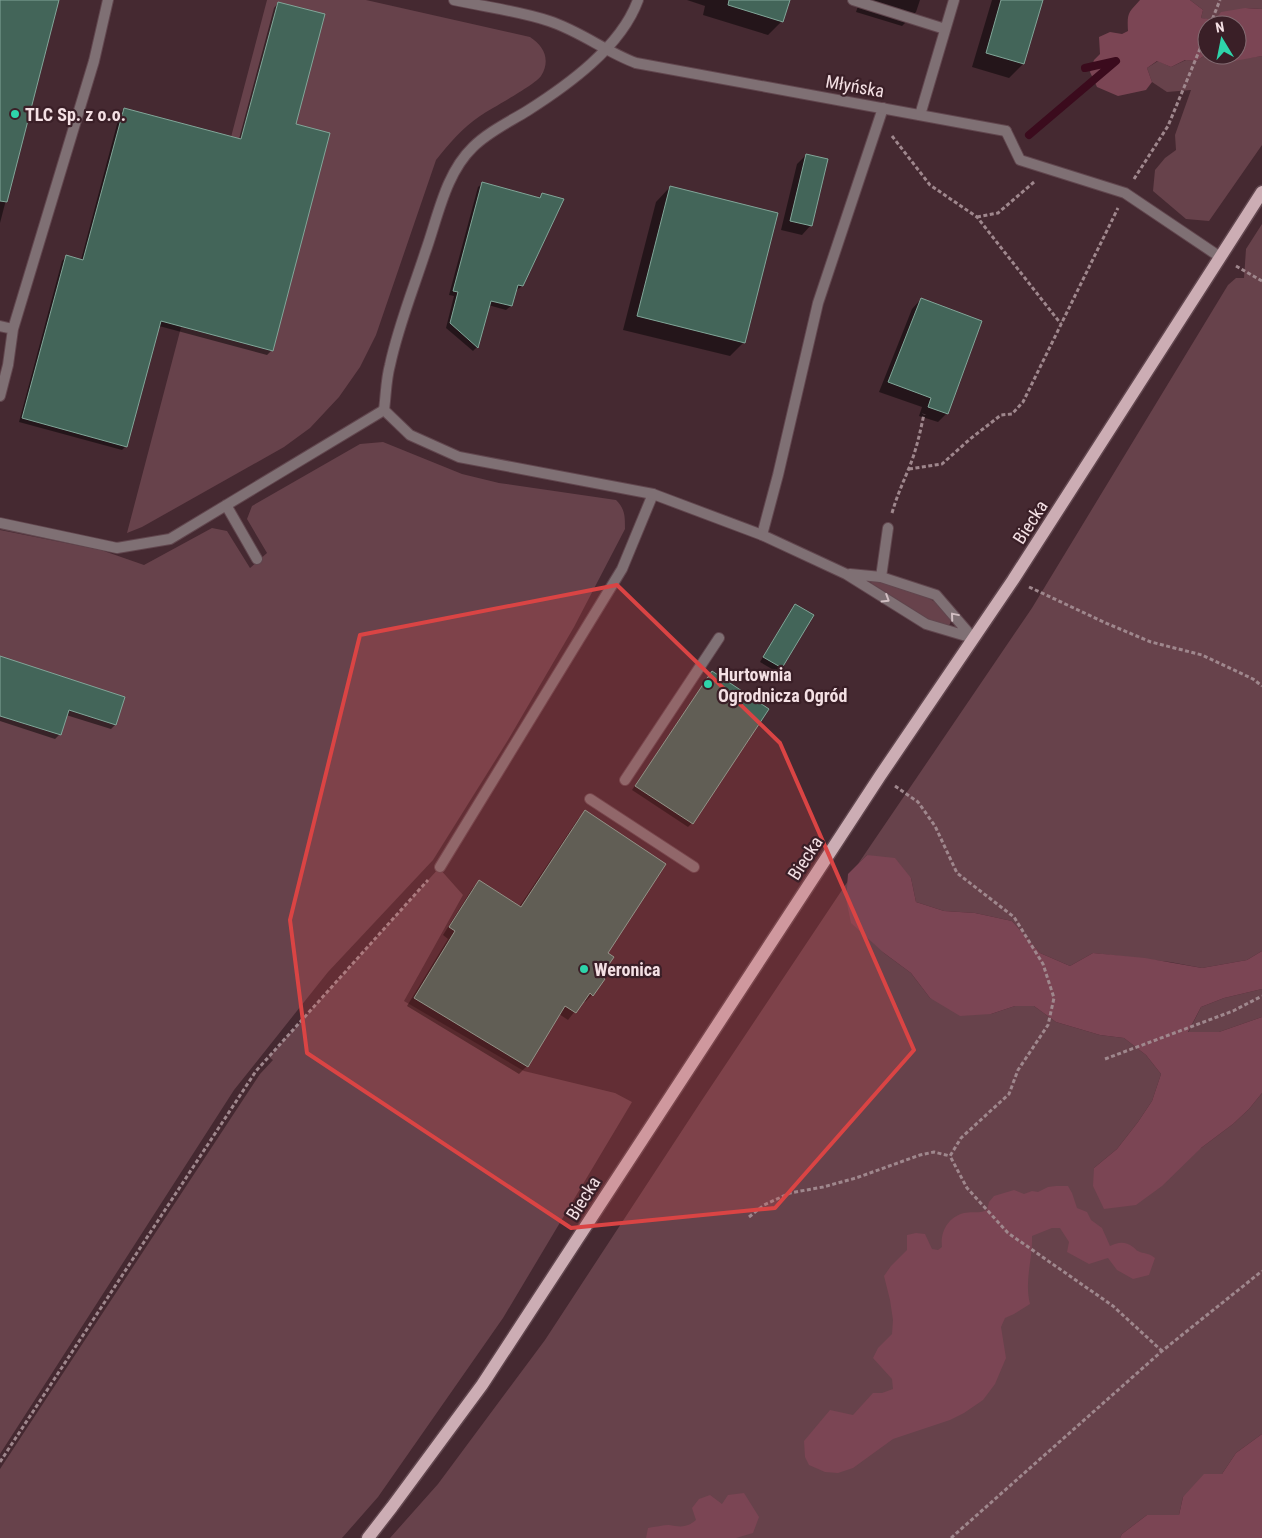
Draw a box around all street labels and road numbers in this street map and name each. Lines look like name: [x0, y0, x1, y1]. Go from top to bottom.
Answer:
street label: Młyńska: [824, 71, 886, 101]
street label: Biecka: [1008, 496, 1052, 548]
street label: Biecka: [783, 832, 827, 884]
street label: Biecka: [562, 1172, 604, 1224]

